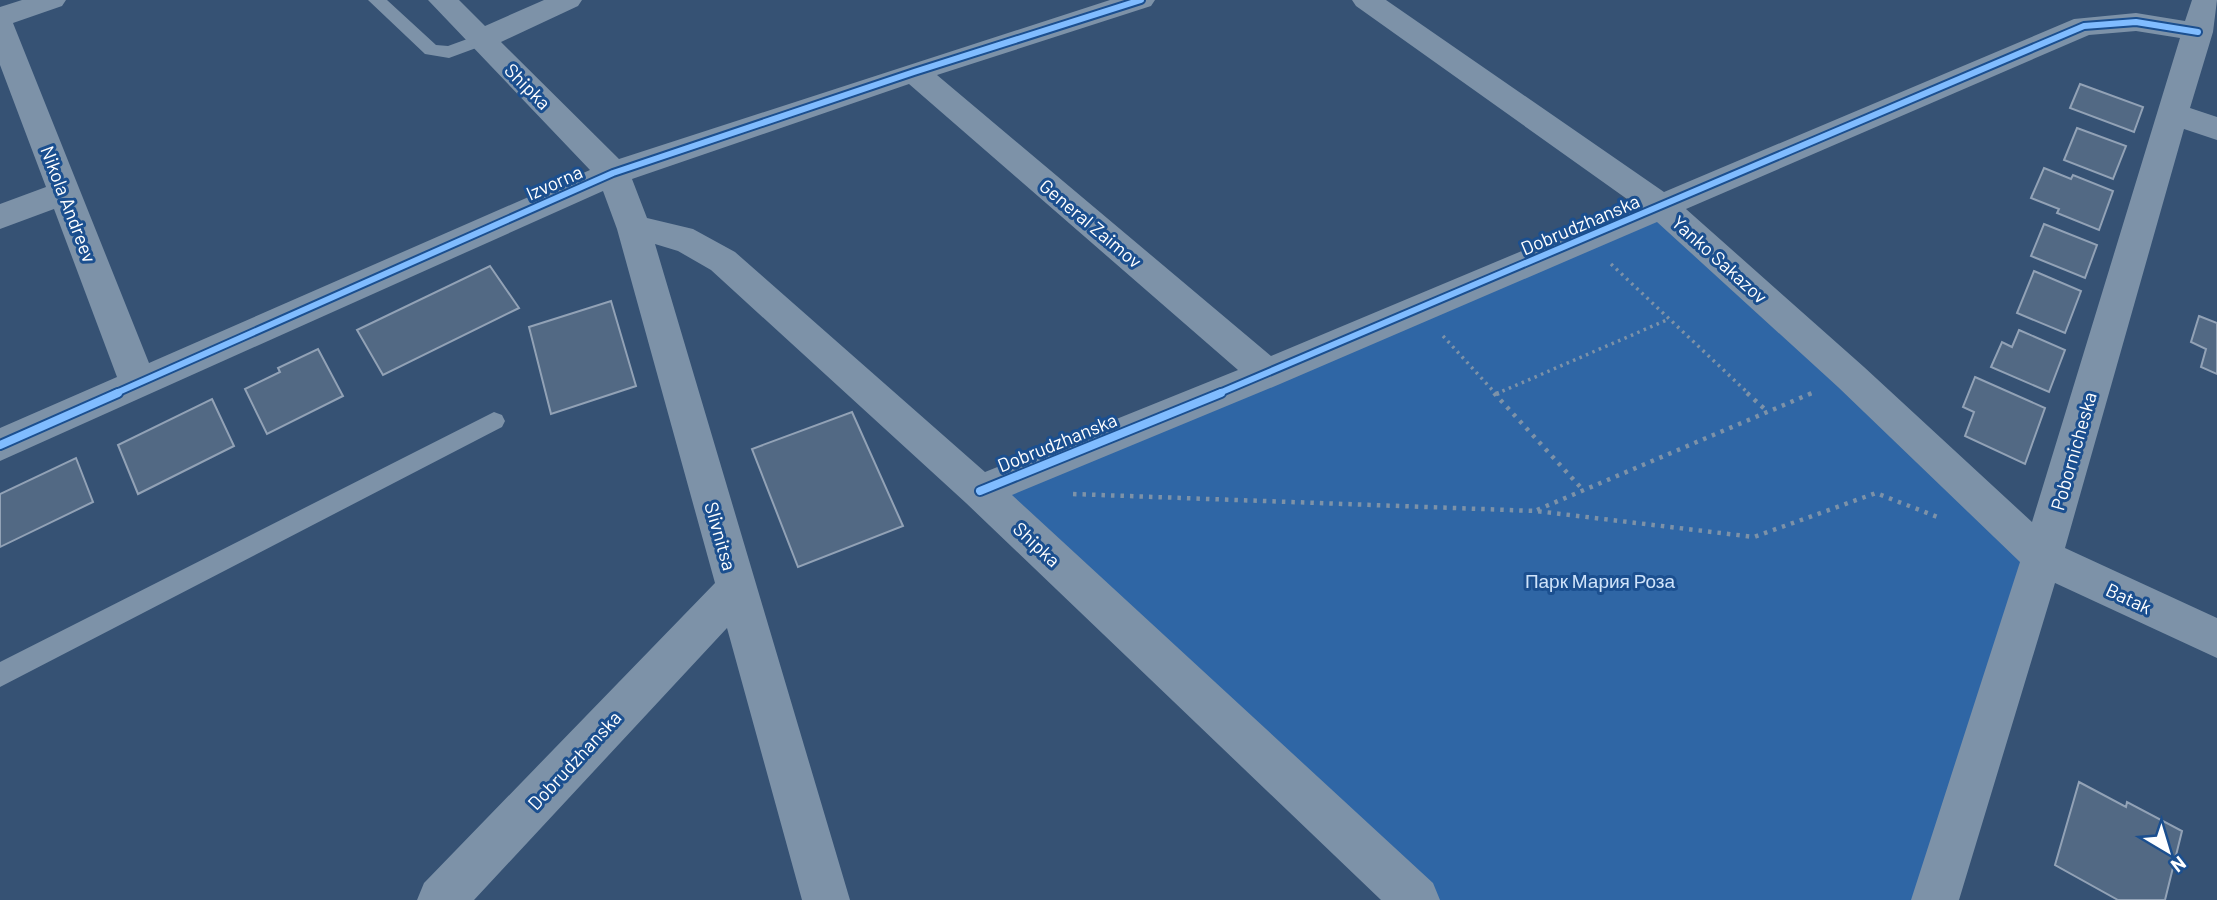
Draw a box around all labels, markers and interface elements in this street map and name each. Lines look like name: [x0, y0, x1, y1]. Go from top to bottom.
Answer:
street label: Shipka: [500, 58, 556, 114]
street label: Nikola Andreev: [36, 142, 102, 266]
street label: Izvorna: [522, 159, 586, 205]
street label: General Zaimov: [1035, 174, 1147, 272]
street label: Dobrudzhanska: [1517, 189, 1643, 259]
street label: Yanko Sakazov: [1668, 210, 1772, 308]
street label: Pobornicheska: [2045, 389, 2101, 513]
street label: Dobrudzhanska: [994, 408, 1120, 476]
street label: Slivnitsa: [700, 499, 742, 573]
street label: Shipka: [1009, 517, 1065, 571]
park label: Парк Мария Роза: [1525, 569, 1676, 592]
street label: Batak: [2103, 578, 2155, 618]
street label: Dobrudzhanska: [522, 706, 626, 814]
north arrow: [2133, 816, 2203, 886]
text: N: [2167, 852, 2191, 878]

